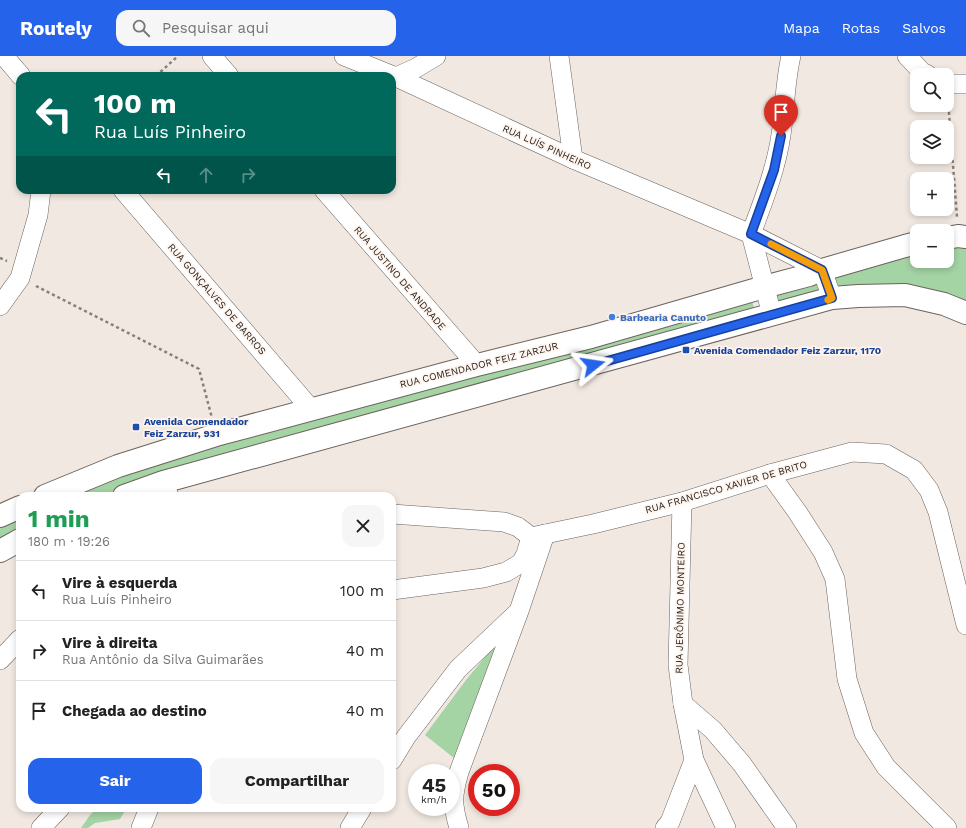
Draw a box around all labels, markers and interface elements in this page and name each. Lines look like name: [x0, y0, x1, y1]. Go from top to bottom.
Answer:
search box: [116, 10, 396, 46]
text: Routely: [20, 17, 92, 40]
icon: search: [130, 17, 152, 39]
text: Pesquisar aqui: [162, 19, 269, 37]
text: Mapa: [783, 20, 820, 36]
text: Rotas: [842, 20, 880, 36]
text: Salvos: [902, 20, 946, 36]
map controls: [910, 68, 954, 268]
button: search: [910, 68, 954, 112]
text: 100 m: [94, 87, 177, 120]
icon: left: [28, 88, 80, 140]
pin: [764, 95, 798, 136]
icon: arrive: [770, 101, 792, 123]
button: layers: [910, 120, 954, 164]
text: Rua Luís Pinheiro: [94, 121, 246, 142]
street label: RUA LUÍS PINHEIRO: [501, 122, 593, 172]
icon: left: [153, 164, 175, 186]
icon: ahead: [195, 164, 217, 186]
icon: right: [237, 164, 259, 186]
button: +: [910, 172, 954, 216]
street label: RUA JUSTINO DE ANDRADE: [352, 224, 448, 332]
button: −: [910, 224, 954, 268]
street label: RUA GONÇALVES DE BARROS: [166, 241, 268, 357]
marker: Barbearia Canuto: [607, 312, 617, 322]
place label: Barbearia Canuto: [620, 312, 706, 323]
street label: RUA COMENDADOR FEIZ ZARZUR: [399, 340, 560, 390]
position arrow: [572, 344, 614, 386]
marker: Avenida Comendador Feiz Zarzur, 1170: [681, 345, 691, 355]
place label: Avenida Comendador Feiz Zarzur, 1170: [694, 345, 881, 356]
place label: Avenida Comendador Feiz Zarzur, 931: [144, 416, 249, 439]
marker: Avenida Comendador Feiz Zarzur, 931: [131, 422, 141, 432]
street label: RUA FRANCISCO XAVIER DE BRITO: [644, 459, 808, 515]
text: 1 min: [28, 505, 90, 533]
button: close: [342, 505, 384, 547]
text: 180 m · 19:26: [28, 534, 110, 549]
street label: RUA JERÔNIMO MONTEIRO: [673, 542, 687, 674]
text: Vire à esquerda: [62, 574, 177, 592]
icon: left: [28, 580, 50, 602]
text: 100 m: [340, 582, 384, 600]
text: Rua Luís Pinheiro: [62, 592, 172, 607]
text: Vire à direita: [62, 634, 157, 652]
icon: right: [28, 640, 50, 662]
text: 40 m: [346, 642, 384, 660]
text: Rua Antônio da Silva Guimarães: [62, 652, 264, 667]
icon: arrive: [28, 700, 50, 722]
text: Chegada ao destino: [62, 702, 207, 720]
text: 40 m: [346, 702, 384, 720]
button: Sair: [28, 758, 202, 804]
button: Compartilhar: [210, 758, 384, 804]
speed limit sign: 50: [468, 764, 520, 816]
text: 45: [422, 773, 446, 797]
text: km/h: [421, 794, 447, 805]

